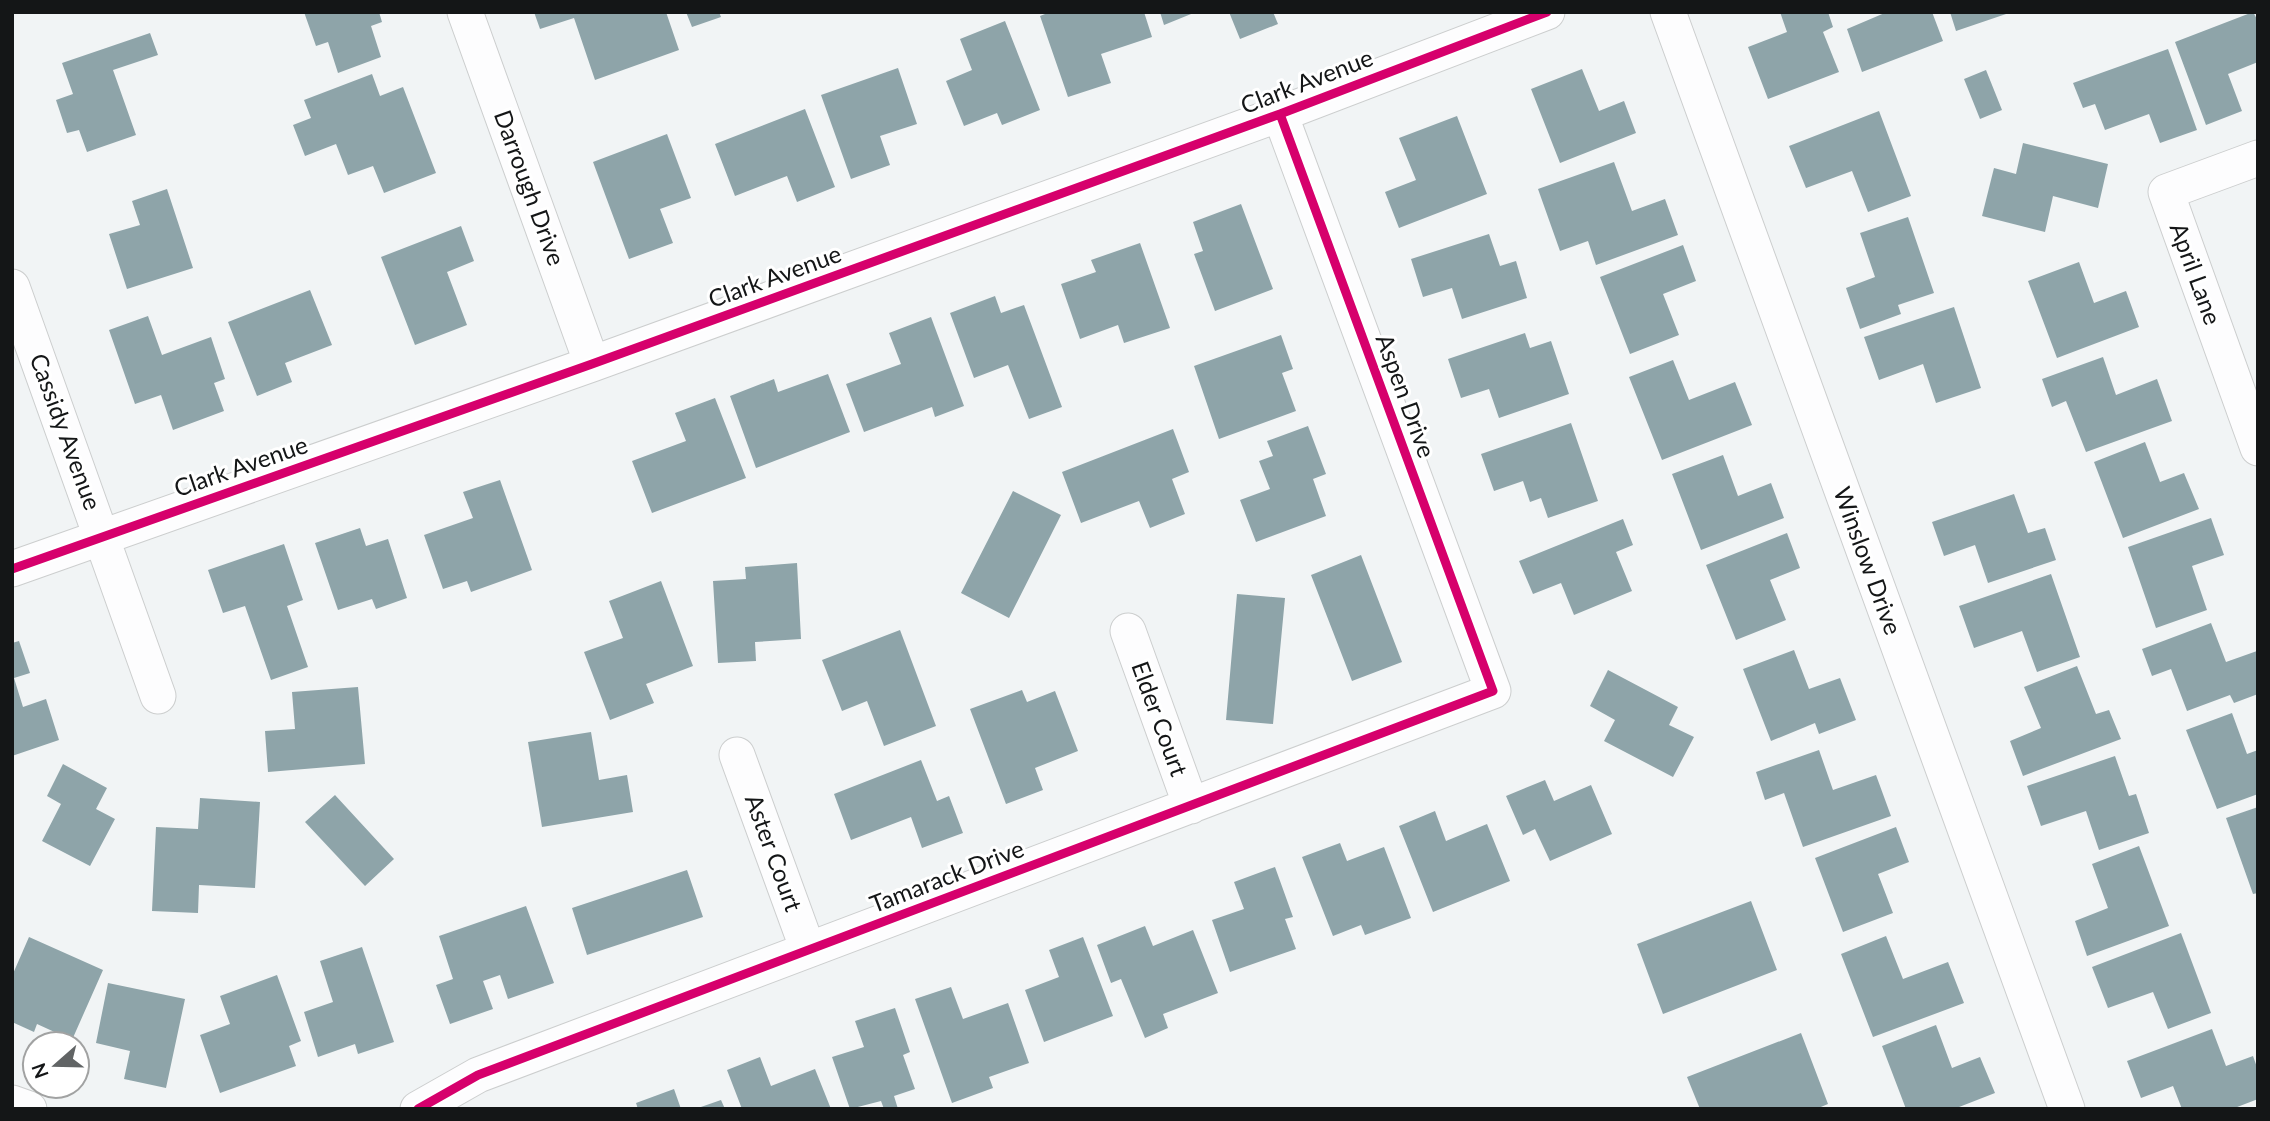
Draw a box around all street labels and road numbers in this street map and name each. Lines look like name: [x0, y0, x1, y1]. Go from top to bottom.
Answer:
street label: Clark Avenue: [1236, 42, 1377, 119]
street label: Darrough Drive: [489, 106, 572, 269]
street label: April Lane: [2165, 219, 2228, 328]
street label: Clark Avenue: [704, 238, 845, 313]
street label: Aspen Drive: [1371, 330, 1442, 461]
street label: Cassidy Avenue: [25, 349, 108, 514]
street label: Clark Avenue: [170, 429, 311, 502]
street label: Winslow Drive: [1828, 483, 1909, 638]
street label: Elder Court: [1126, 657, 1195, 780]
street label: Aster Court: [740, 790, 809, 915]
street label: Tamarack Drive: [865, 833, 1028, 918]

